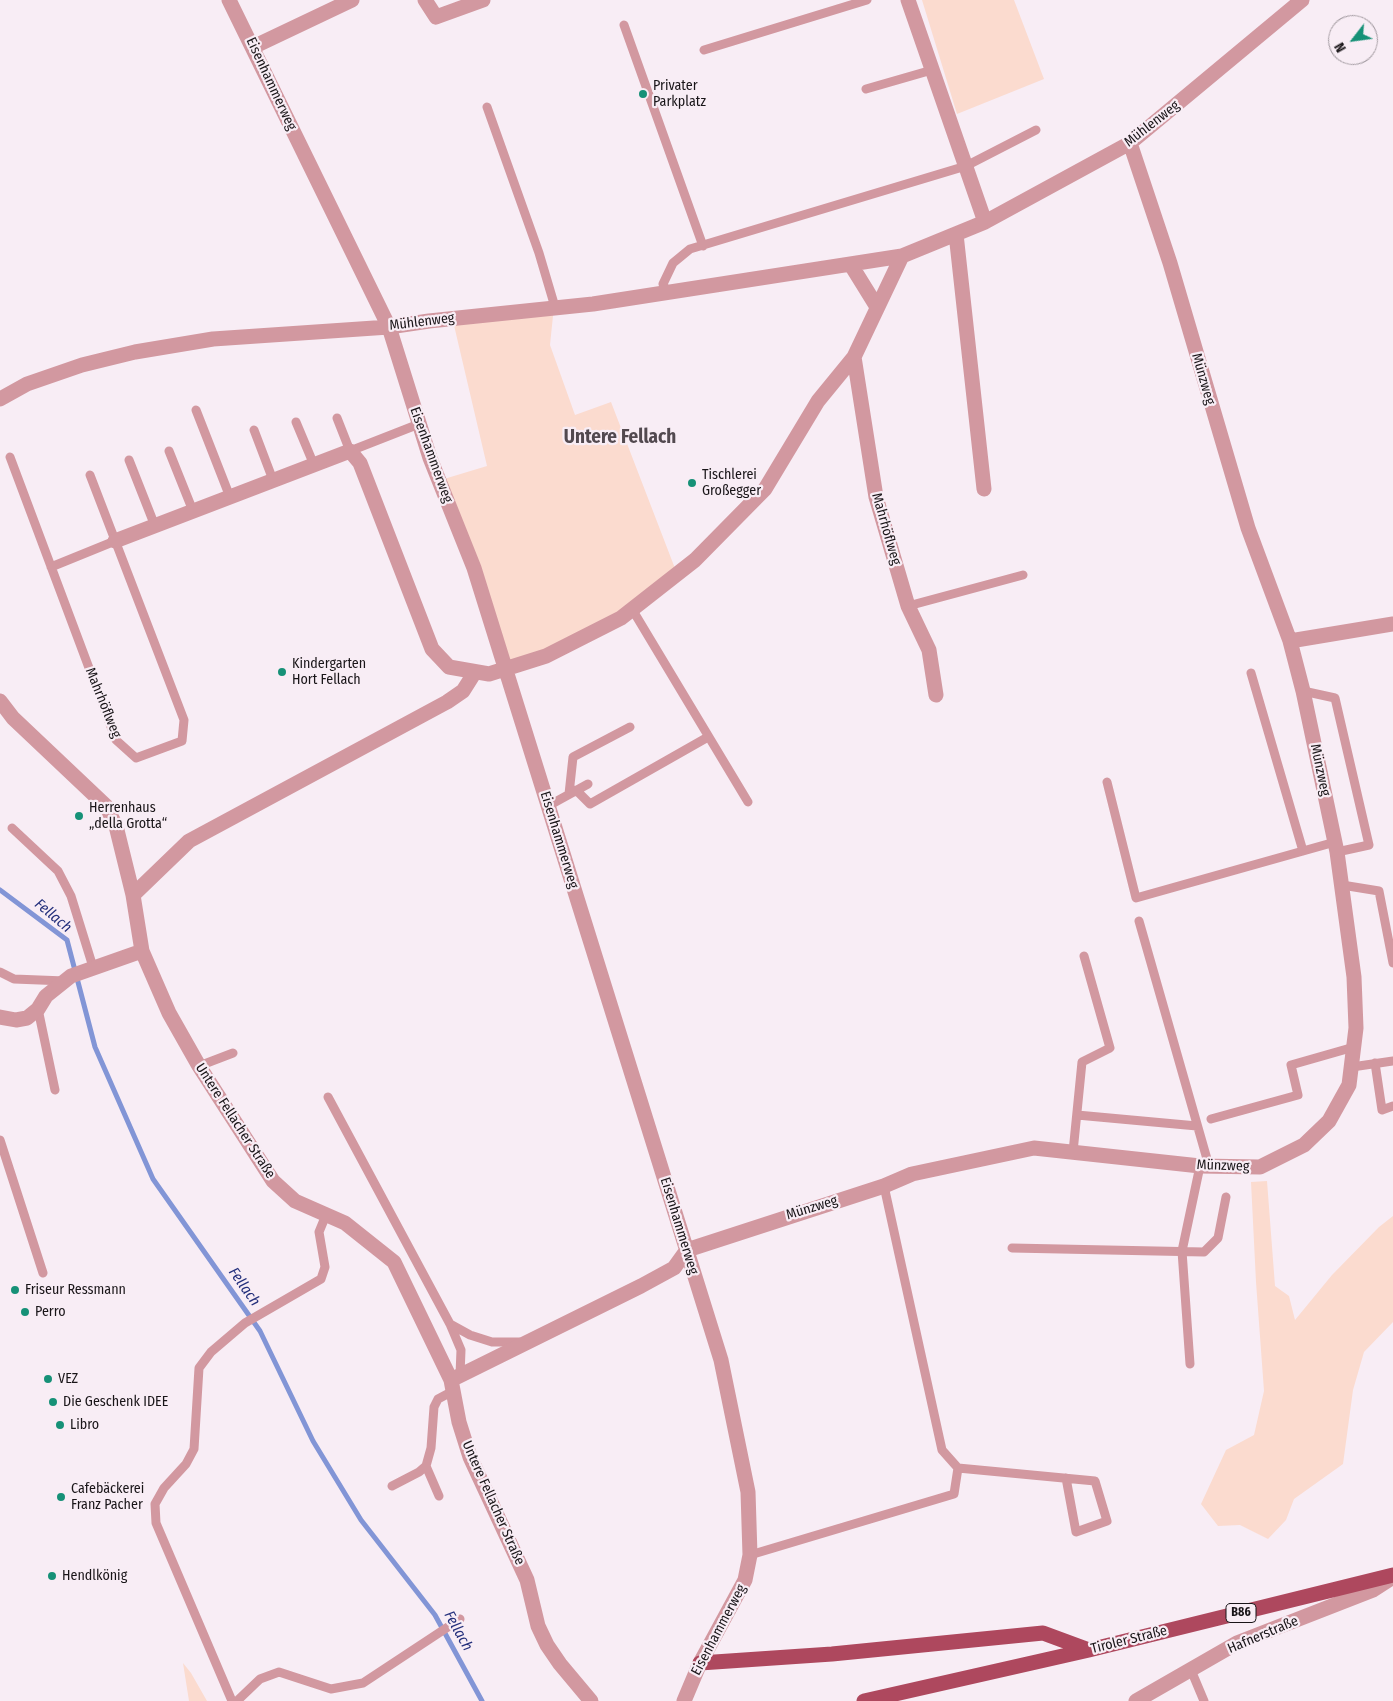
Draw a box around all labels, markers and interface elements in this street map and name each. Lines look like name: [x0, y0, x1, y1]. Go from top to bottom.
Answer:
north arrow: [1328, 15, 1378, 65]
street label: Eisenhammerweg: [242, 35, 300, 133]
text: N: [1331, 39, 1350, 55]
place label: Privater Parkplatz: [653, 78, 706, 110]
marker: Privater Parkplatz: [637, 88, 649, 100]
street label: Mühlenweg: [1121, 97, 1183, 151]
street label: Mühlenweg: [389, 310, 455, 334]
street label: Münzweg: [1188, 351, 1218, 407]
street label: Eisenhammerweg: [406, 405, 456, 505]
district label: Untere Fellach: [564, 427, 676, 449]
place label: Tischlerei Großegger: [702, 467, 761, 500]
marker: Tischlerei Großegger: [686, 477, 698, 489]
street label: Mahrhöflweg: [868, 491, 904, 567]
place label: Kindergarten Hort Fellach: [292, 656, 366, 689]
street label: Mahrhöflweg: [81, 665, 125, 741]
marker: Kindergarten Hort Fellach: [276, 666, 288, 678]
street label: Münzweg: [1306, 742, 1334, 798]
street label: Eisenhammerweg: [536, 789, 582, 891]
place label: Herrenhaus „della Grotta“: [89, 800, 167, 832]
marker: Herrenhaus „della Grotta“: [73, 810, 85, 822]
water label: Fellach: [31, 895, 75, 937]
street label: Untere Fellacher Straße: [191, 1060, 279, 1182]
street label: Münzweg: [1196, 1157, 1250, 1175]
street label: Eisenhammerweg: [656, 1175, 702, 1277]
street label: Münzweg: [784, 1192, 840, 1224]
water label: Fellach: [224, 1264, 264, 1310]
place label: Friseur Ressmann: [25, 1282, 126, 1298]
marker: Friseur Ressmann: [9, 1284, 21, 1296]
place label: Perro: [35, 1304, 66, 1320]
marker: Perro: [19, 1306, 31, 1318]
place label: VEZ: [58, 1371, 78, 1387]
marker: VEZ: [42, 1373, 54, 1385]
place label: Die Geschenk IDEE: [63, 1394, 168, 1410]
marker: Die Geschenk IDEE: [47, 1396, 59, 1408]
place label: Libro: [70, 1417, 99, 1433]
marker: Libro: [54, 1419, 66, 1431]
street label: Untere Fellacher Straße: [458, 1438, 528, 1568]
place label: Cafebäckerei Franz Pacher: [71, 1481, 144, 1514]
marker: Cafebäckerei Franz Pacher: [55, 1491, 67, 1503]
place label: Hendlkönig: [62, 1568, 127, 1584]
marker: Hendlkönig: [46, 1570, 58, 1582]
street label: Eisenhammerweg: [688, 1582, 750, 1678]
road number: B86: [1226, 1604, 1256, 1622]
water label: Fellach: [440, 1608, 476, 1654]
street label: Hafnerstraße: [1225, 1613, 1301, 1657]
street label: Tiroler Straße: [1089, 1622, 1169, 1658]

